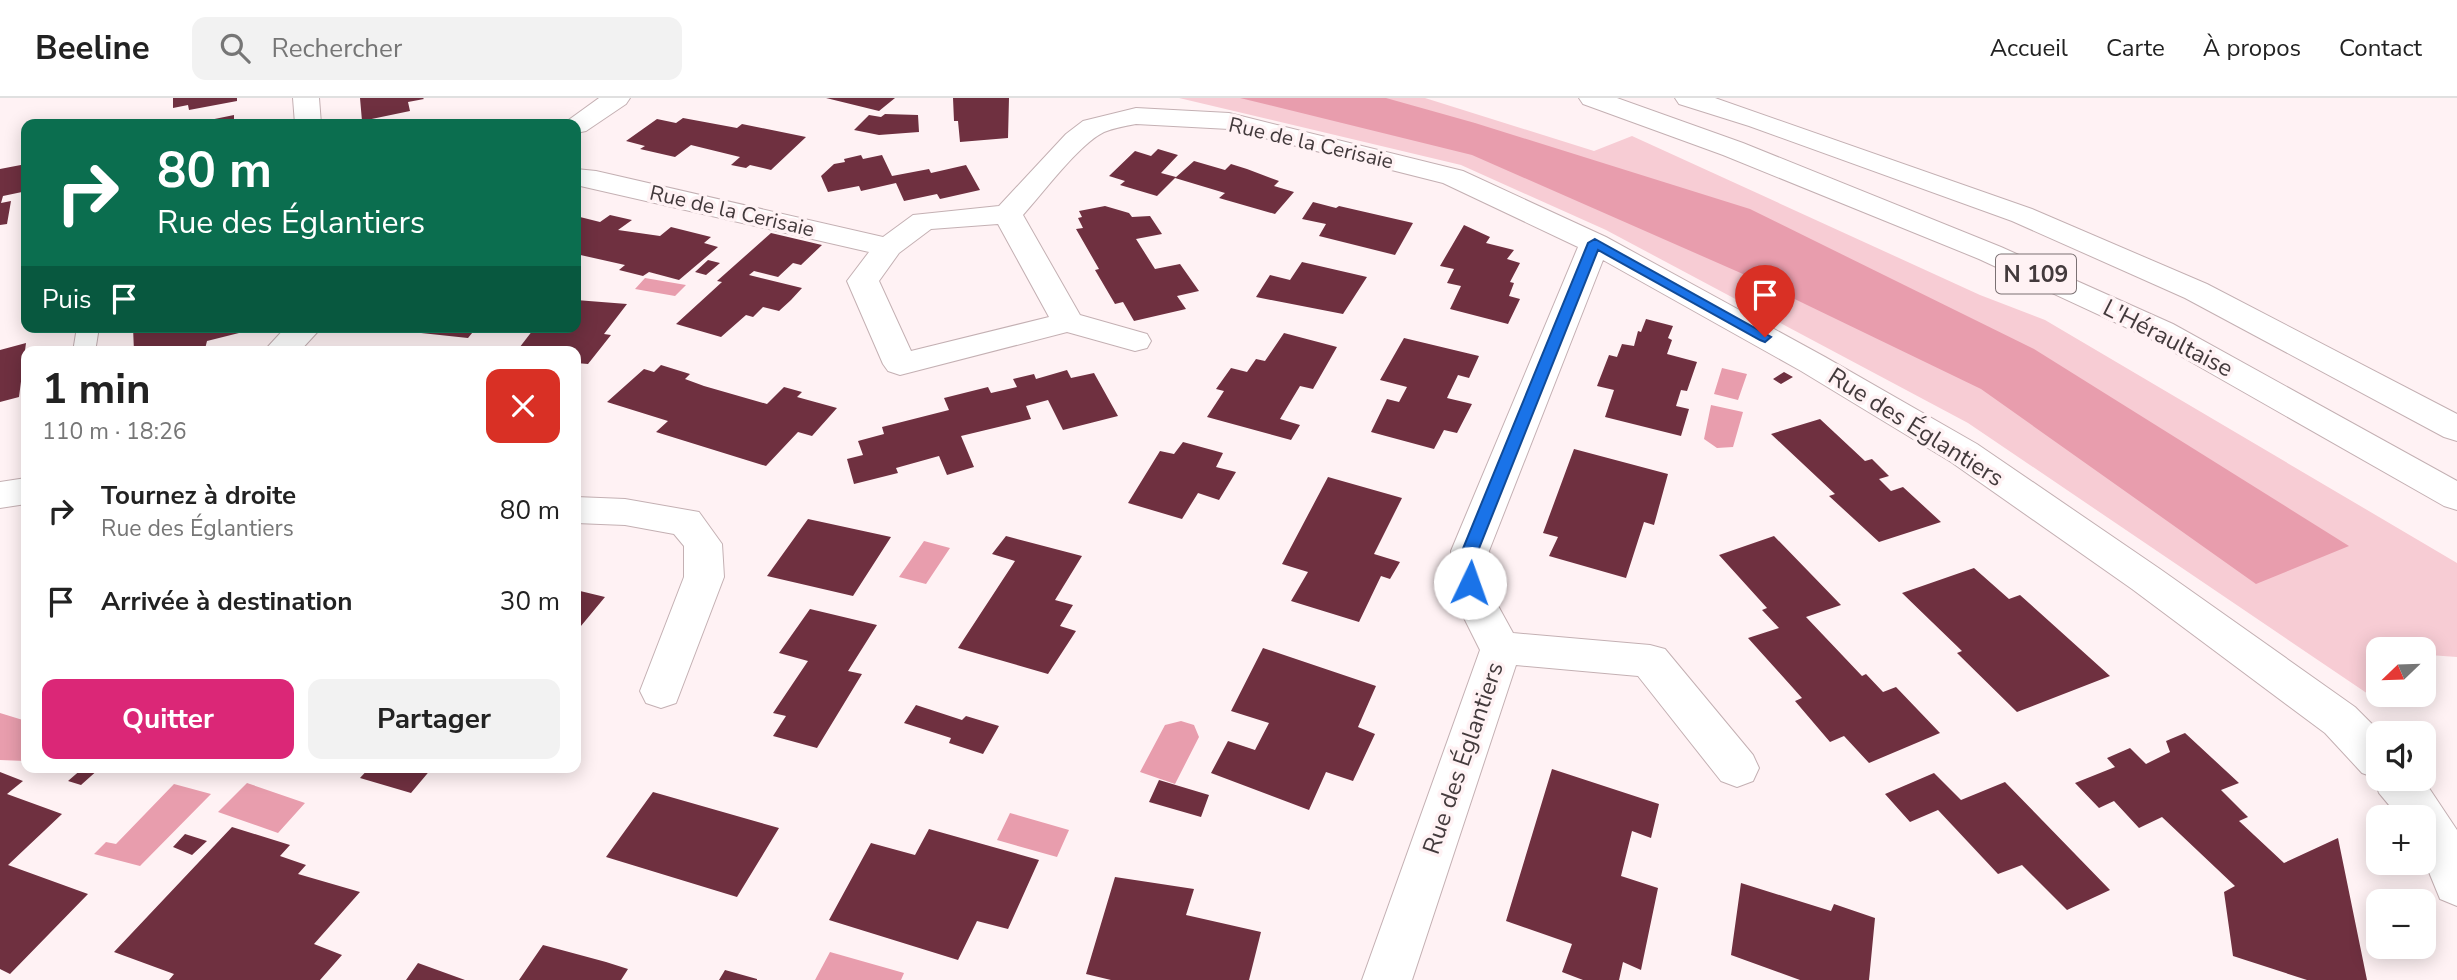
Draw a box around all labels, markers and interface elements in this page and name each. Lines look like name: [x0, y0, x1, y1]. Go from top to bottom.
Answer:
search box: [192, 17, 682, 80]
text: Beeline: [35, 26, 150, 71]
icon: search: [216, 29, 254, 67]
text: Rechercher: [272, 31, 402, 66]
text: Accueil: [1990, 32, 2068, 64]
text: Carte: [2106, 32, 2165, 64]
text: À propos: [2203, 32, 2301, 64]
text: Contact: [2339, 32, 2422, 64]
street label: Rue de la Cerisaie: [1226, 110, 1396, 176]
text: 80 m: [157, 137, 272, 204]
icon: right: [42, 147, 133, 238]
street label: Rue de la Cerisaie: [647, 178, 817, 244]
text: Rue des Églantiers: [157, 201, 425, 244]
road number: N 109: [1996, 254, 2076, 294]
pin: [1735, 265, 1795, 337]
icon: arrive: [1746, 276, 1784, 314]
icon: arrive: [105, 280, 143, 318]
text: Puis: [42, 282, 91, 317]
street label: L'Héraultaise: [2098, 292, 2238, 384]
street label: Rue des Églantiers: [1822, 360, 2010, 494]
text: 1 min: [42, 361, 151, 418]
button: close: [486, 369, 560, 443]
text: 110 m · 18:26: [42, 416, 187, 447]
text: Tournez à droite: [101, 478, 296, 513]
icon: right: [42, 492, 80, 530]
text: 80 m: [500, 493, 560, 528]
text: Rue des Églantiers: [101, 513, 294, 544]
position arrow: [1433, 546, 1507, 620]
icon: arrive: [42, 583, 80, 621]
text: Arrivée à destination: [101, 584, 352, 619]
text: 30 m: [500, 584, 560, 619]
north arrow: [2366, 637, 2436, 707]
map controls: [2366, 637, 2436, 959]
street label: Rue des Églantiers: [1415, 658, 1511, 858]
button: Quitter: [42, 679, 294, 759]
button: Partager: [308, 679, 560, 759]
button: sound: [2366, 721, 2436, 791]
button: +: [2366, 805, 2436, 875]
button: −: [2366, 889, 2436, 959]

